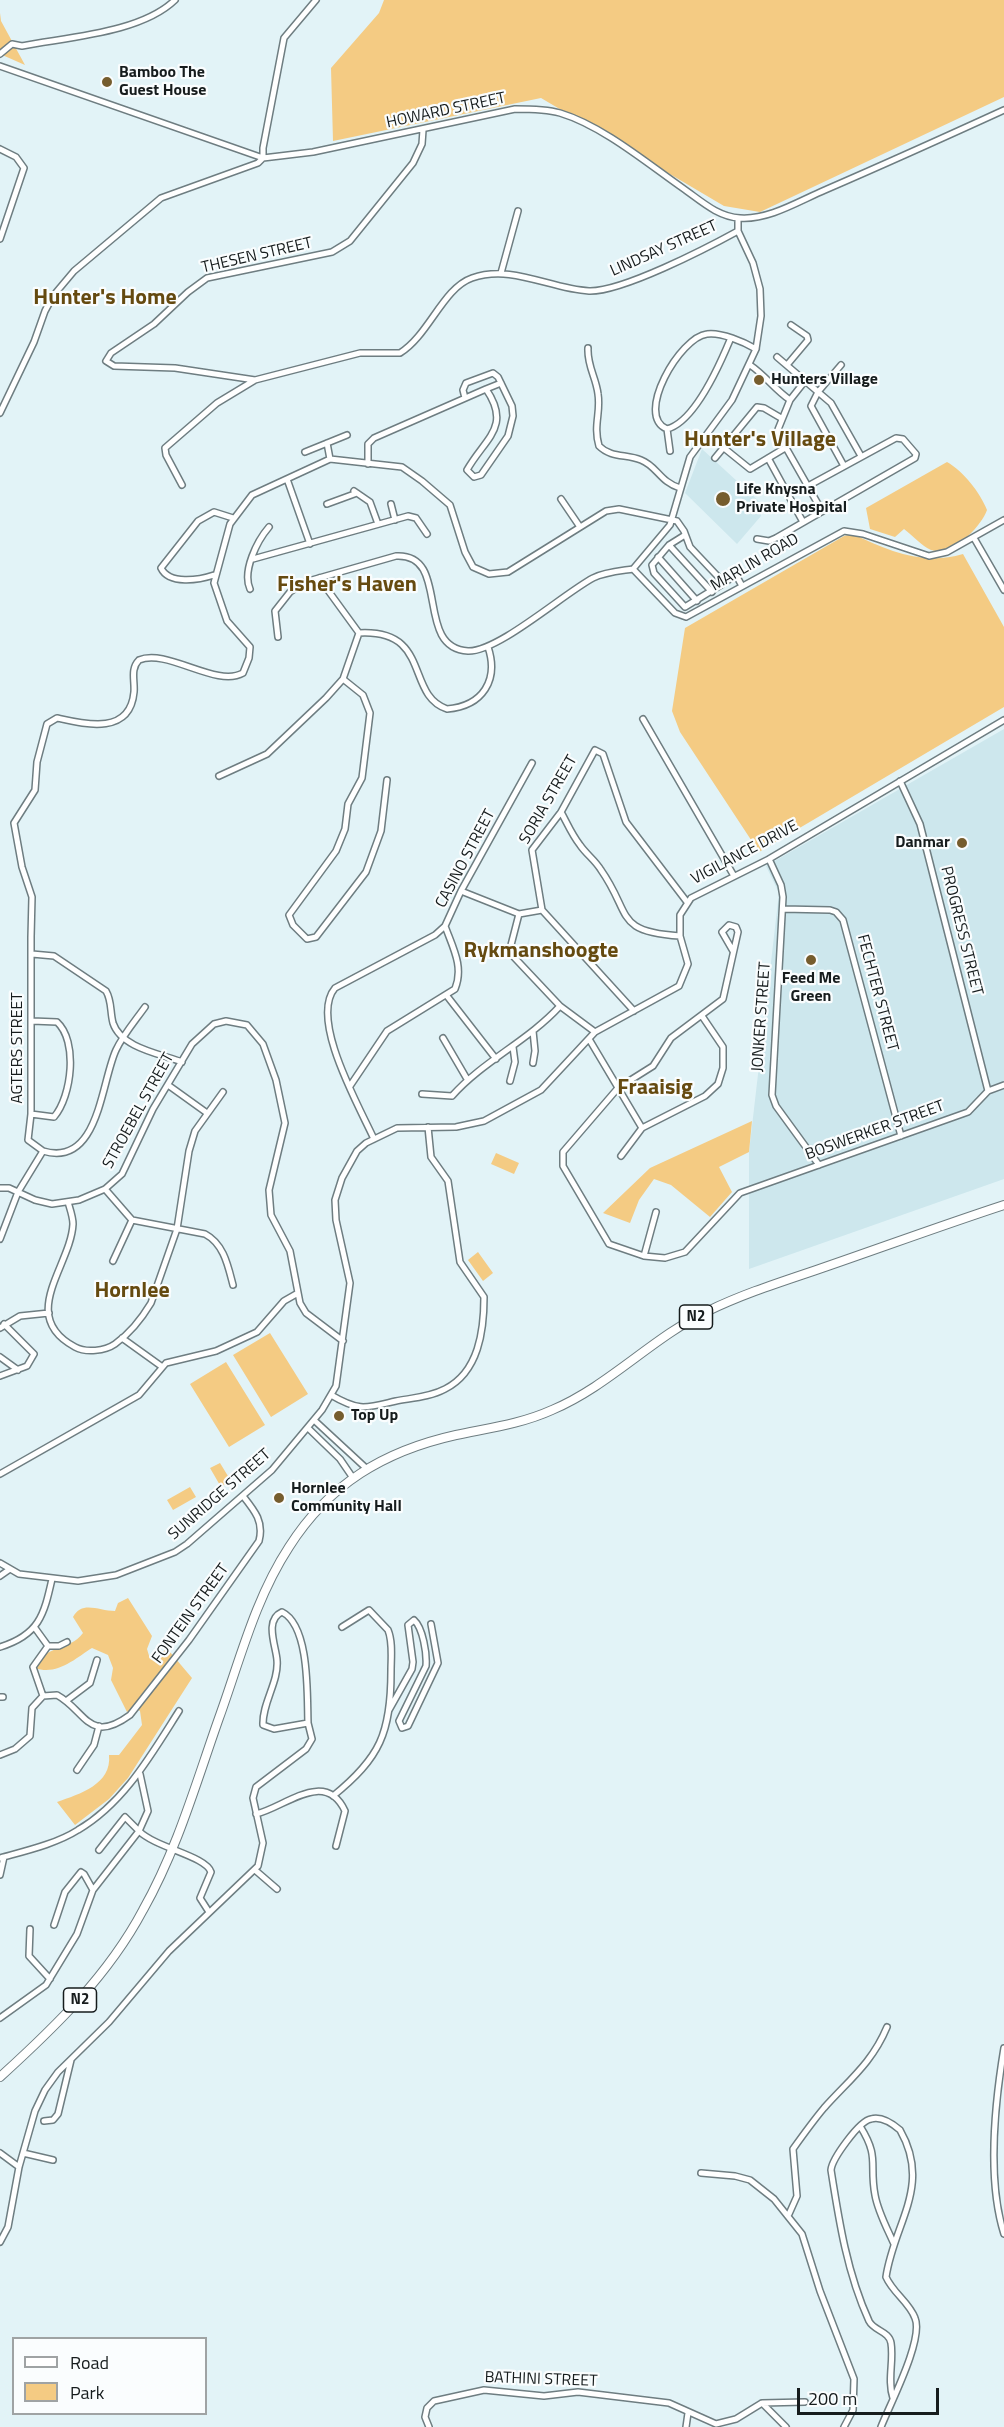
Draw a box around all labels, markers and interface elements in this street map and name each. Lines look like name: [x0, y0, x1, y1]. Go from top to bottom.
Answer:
place label: Bamboo The Guest House: [119, 63, 206, 101]
marker: Bamboo The Guest House: [100, 75, 114, 89]
street label: HOWARD STREET: [385, 89, 507, 133]
street label: LINDSAY STREET: [607, 217, 721, 281]
street label: THESEN STREET: [200, 234, 314, 278]
district label: Hunter's Home: [33, 286, 177, 312]
place label: Hunters Village: [771, 370, 878, 390]
marker: Hunters Village: [752, 373, 766, 387]
district label: Hunter's Village: [684, 428, 836, 454]
place label: Life Knysna Private Hospital: [736, 480, 847, 518]
marker: Life Knysna Private Hospital: [714, 490, 732, 508]
street label: MARLIN ROAD: [707, 530, 803, 596]
district label: Fisher's Haven: [277, 573, 417, 599]
street label: SORIA STREET: [516, 752, 582, 848]
street label: CASINO STREET: [432, 807, 500, 911]
street label: VIGILANCE DRIVE: [688, 817, 802, 889]
place label: Danmar: [895, 833, 950, 853]
marker: Danmar: [955, 836, 969, 850]
street label: PROGRESS STREET: [936, 864, 986, 998]
street label: FECHTER STREET: [852, 932, 902, 1054]
district label: Rykmanshoogte: [464, 939, 618, 965]
marker: Feed Me Green: [804, 953, 818, 967]
street label: JONKER STREET: [749, 961, 775, 1073]
place label: Feed Me Green: [782, 969, 840, 1007]
street label: AGTERS STREET: [8, 992, 28, 1104]
street label: STROEBEL STREET: [99, 1050, 179, 1172]
district label: Fraaisig: [617, 1076, 693, 1102]
street label: BOSWERKER STREET: [803, 1097, 947, 1165]
district label: Hornlee: [94, 1279, 170, 1305]
road number: N2: [680, 1305, 712, 1329]
place label: Top Up: [351, 1406, 398, 1426]
marker: Top Up: [332, 1409, 346, 1423]
street label: SUNRIDGE STREET: [165, 1445, 275, 1545]
place label: Hornlee Community Hall: [291, 1479, 402, 1517]
marker: Hornlee Community Hall: [272, 1491, 286, 1505]
street label: FONTEIN STREET: [148, 1561, 234, 1667]
road number: N2: [64, 1988, 97, 2012]
legend: [12, 2337, 207, 2415]
text: Road: [70, 2349, 109, 2376]
street label: BATHINI STREET: [484, 2368, 598, 2392]
scale bar: [800, 2376, 942, 2414]
text: Park: [70, 2379, 104, 2406]
text: 200 m: [808, 2385, 857, 2412]

